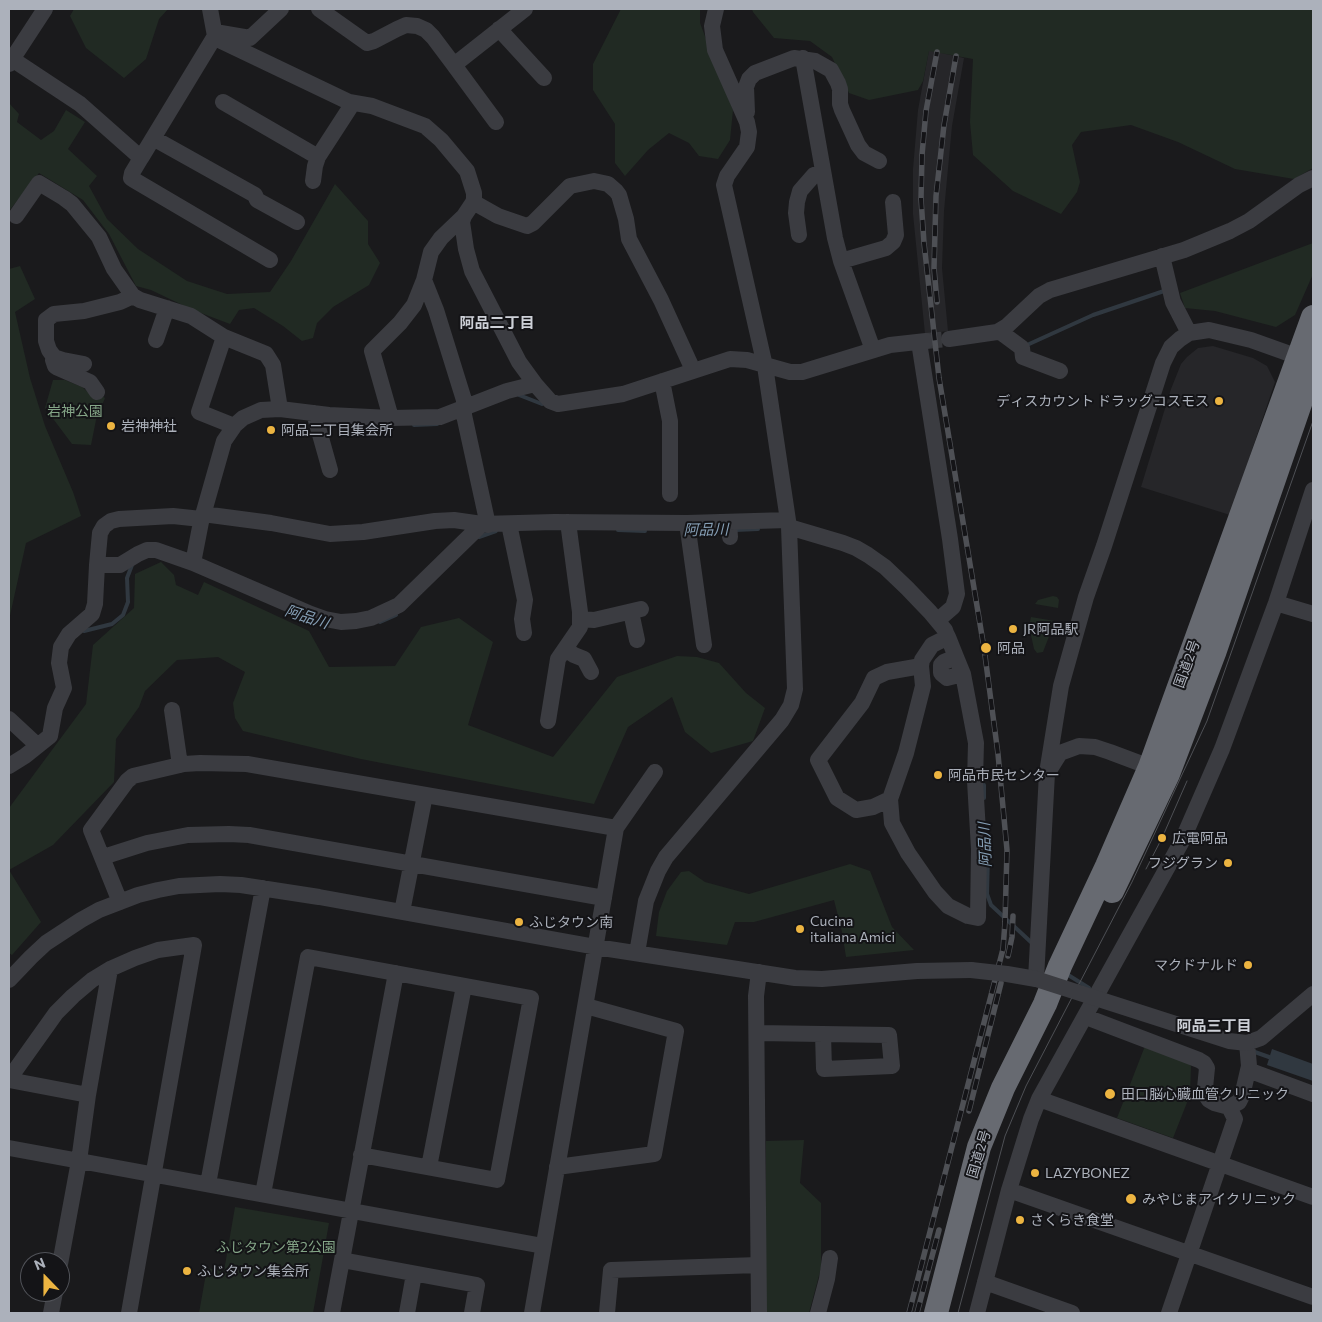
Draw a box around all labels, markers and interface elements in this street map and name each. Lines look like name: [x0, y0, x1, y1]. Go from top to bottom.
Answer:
district label: 阿品二丁目: [460, 314, 534, 332]
place label: ディスカウント ドラッグコスモス: [996, 393, 1209, 409]
marker: ディスカウント ドラッグコスモス: [1213, 395, 1225, 407]
park label: 岩神公園: [47, 403, 103, 419]
place label: 岩神神社: [121, 418, 177, 434]
marker: 岩神神社: [105, 420, 117, 432]
place label: 阿品二丁目集会所: [281, 422, 393, 438]
marker: 阿品二丁目集会所: [265, 424, 277, 436]
water label: 阿品川: [683, 521, 729, 539]
water label: 阿品川: [283, 601, 331, 633]
place label: JR阿品駅: [1023, 621, 1078, 637]
marker: JR阿品駅: [1007, 623, 1019, 635]
street label: 国道2号: [1171, 638, 1203, 690]
place label: 阿品: [997, 640, 1025, 656]
marker: 阿品: [979, 641, 993, 655]
place label: 阿品市民センター: [948, 767, 1060, 783]
marker: 阿品市民センター: [932, 769, 944, 781]
water label: 阿品川: [975, 822, 995, 868]
place label: 広電阿品: [1172, 830, 1228, 846]
marker: 広電阿品: [1156, 832, 1168, 844]
place label: フジグラン: [1148, 855, 1218, 871]
marker: フジグラン: [1222, 857, 1234, 869]
place label: Cucina italiana Amici: [810, 913, 895, 946]
place label: ふじタウン南: [529, 914, 613, 930]
marker: ふじタウン南: [513, 916, 525, 928]
marker: Cucina italiana Amici: [794, 923, 806, 935]
place label: マクドナルド: [1154, 957, 1238, 973]
marker: マクドナルド: [1242, 959, 1254, 971]
district label: 阿品三丁目: [1177, 1017, 1251, 1035]
place label: 田口脳心臓血管クリニック: [1121, 1086, 1289, 1102]
marker: 田口脳心臓血管クリニック: [1103, 1087, 1117, 1101]
street label: 国道2号: [964, 1128, 994, 1180]
place label: LAZYBONEZ: [1045, 1165, 1130, 1181]
marker: LAZYBONEZ: [1029, 1167, 1041, 1179]
place label: みやじまアイクリニック: [1142, 1191, 1296, 1207]
marker: みやじまアイクリニック: [1124, 1192, 1138, 1206]
place label: さくらき食堂: [1030, 1212, 1114, 1228]
marker: さくらき食堂: [1014, 1214, 1026, 1226]
park label: ふじタウン第2公園: [216, 1239, 336, 1255]
north arrow: [20, 1252, 70, 1302]
text: N: [32, 1254, 48, 1273]
place label: ふじタウン集会所: [197, 1263, 309, 1279]
marker: ふじタウン集会所: [181, 1265, 193, 1277]

